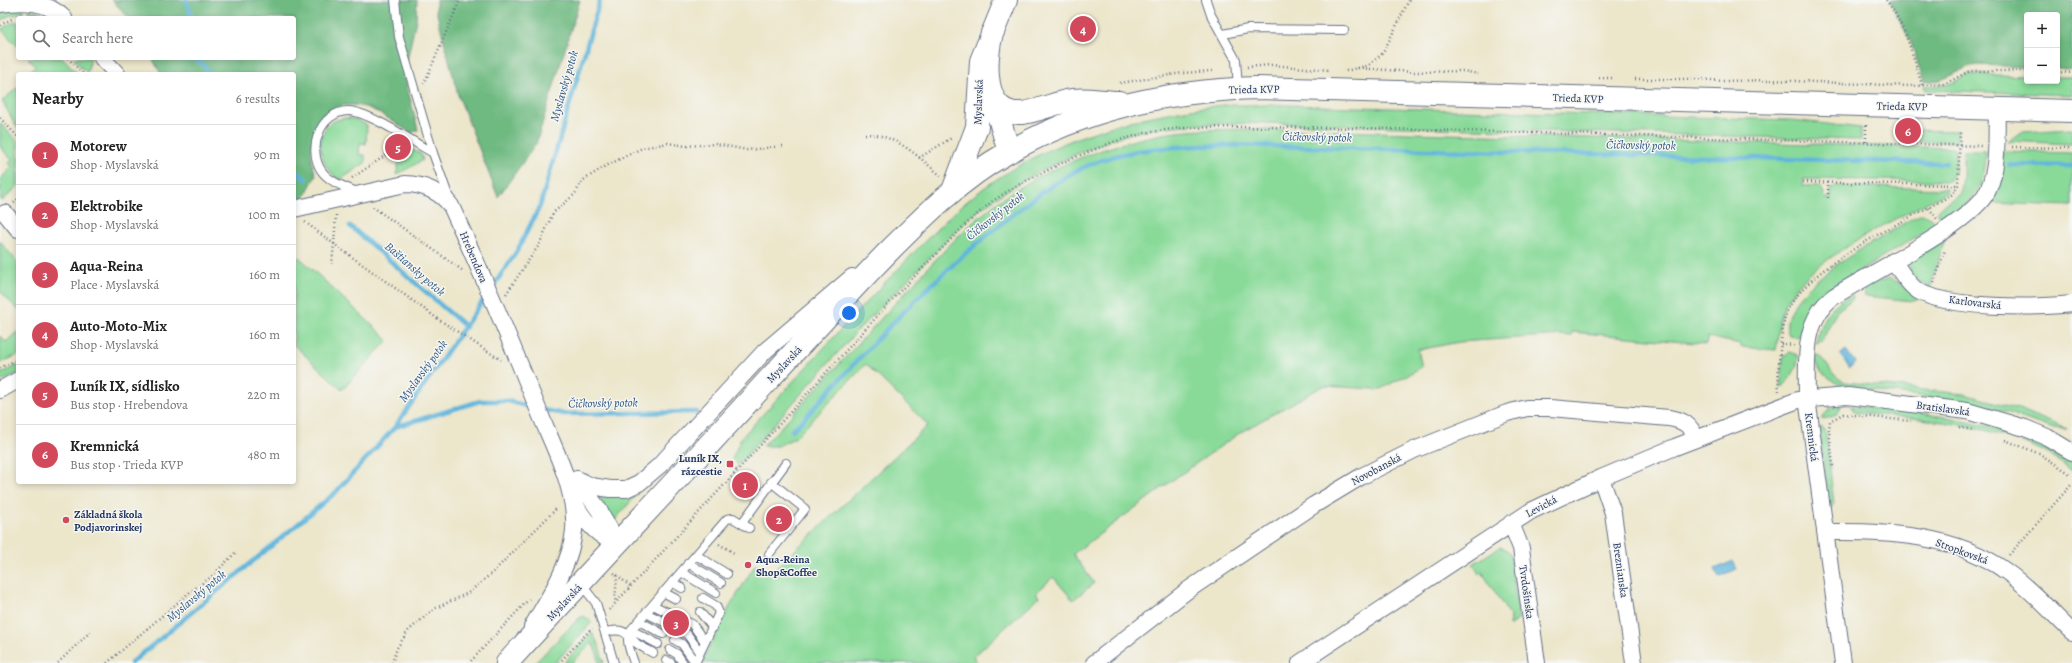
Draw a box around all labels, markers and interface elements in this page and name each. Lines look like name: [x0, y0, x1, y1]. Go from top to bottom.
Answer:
map controls: [2024, 12, 2060, 84]
button: +: [2024, 12, 2060, 48]
pin: 4: [1070, 14, 1096, 44]
search box: [16, 16, 296, 60]
icon: search: [30, 27, 52, 49]
text: Search here: [62, 28, 133, 48]
water label: Myslavský potok: [546, 48, 582, 123]
button: −: [2024, 48, 2060, 84]
street label: Myslavská: [970, 78, 987, 125]
street label: Trieda KVP: [1228, 82, 1280, 97]
text: Nearby: [32, 87, 83, 110]
text: 6 results: [236, 90, 280, 107]
street label: Trieda KVP: [1552, 90, 1604, 107]
street label: Trieda KVP: [1876, 99, 1928, 114]
pin: 6: [1895, 116, 1921, 146]
water label: Čičkovský potok: [1282, 128, 1353, 146]
pin: 5: [385, 132, 411, 162]
text: Motorew: [70, 136, 127, 156]
water label: Čičkovský potok: [1606, 136, 1677, 154]
text: 1: [43, 146, 47, 163]
text: 90 m: [254, 146, 280, 163]
text: Shop · Myslavská: [70, 156, 159, 173]
water label: Čičkovský potok: [963, 188, 1028, 244]
text: Elektrobike: [70, 196, 143, 216]
text: 2: [42, 206, 48, 223]
text: 100 m: [248, 206, 280, 223]
text: Shop · Myslavská: [70, 216, 159, 233]
street label: Hrebendova: [456, 229, 491, 286]
water label: Baštiansky potok: [381, 238, 449, 300]
text: Aqua-Reina: [70, 256, 143, 276]
text: 3: [42, 266, 48, 283]
text: 160 m: [249, 266, 280, 283]
text: Place · Myslavská: [70, 276, 159, 293]
street label: Karlovarská: [1948, 292, 2003, 313]
your location: [839, 303, 859, 323]
text: Auto-Moto-Mix: [70, 316, 167, 336]
text: 4: [42, 326, 48, 343]
text: 160 m: [249, 326, 280, 343]
text: Shop · Myslavská: [70, 336, 159, 353]
water label: Myslavský potok: [395, 336, 451, 405]
street label: Myslavská: [763, 342, 806, 386]
text: Luník IX, sídlisko: [70, 376, 180, 396]
text: 5: [42, 386, 48, 403]
text: 220 m: [247, 386, 280, 403]
water label: Čičkovský potok: [568, 394, 639, 412]
text: Bus stop · Hrebendova: [70, 396, 188, 413]
street label: Bratislavská: [1915, 397, 1972, 420]
street label: Kremnická: [1801, 412, 1822, 463]
text: Kremnická: [70, 436, 139, 456]
text: 6: [42, 446, 48, 463]
text: 480 m: [247, 446, 280, 463]
street label: Novobanská: [1349, 450, 1405, 489]
place label: Luník IX, rázcestie: [679, 451, 722, 479]
text: Bus stop · Trieda KVP: [70, 456, 183, 473]
marker: Luník IX, rázcestie: [725, 459, 735, 469]
pin: 1: [732, 470, 758, 500]
street label: Levická: [1523, 492, 1560, 521]
pin: 2: [766, 504, 792, 534]
place label: Základná škola Podjavorinskej: [74, 507, 143, 535]
marker: Základná škola Podjavorinskej: [61, 515, 71, 525]
street label: Stropkovská: [1933, 535, 1991, 568]
street label: Breznianska: [1609, 541, 1632, 600]
place label: Aqua-Reina Shop&Coffee: [755, 552, 817, 580]
marker: Aqua-Reina Shop&Coffee: [743, 560, 753, 570]
street label: Tvrdošínska: [1515, 564, 1538, 621]
water label: Myslavský potok: [163, 566, 230, 626]
street label: Myslavská: [543, 580, 586, 624]
pin: 3: [663, 608, 689, 638]

